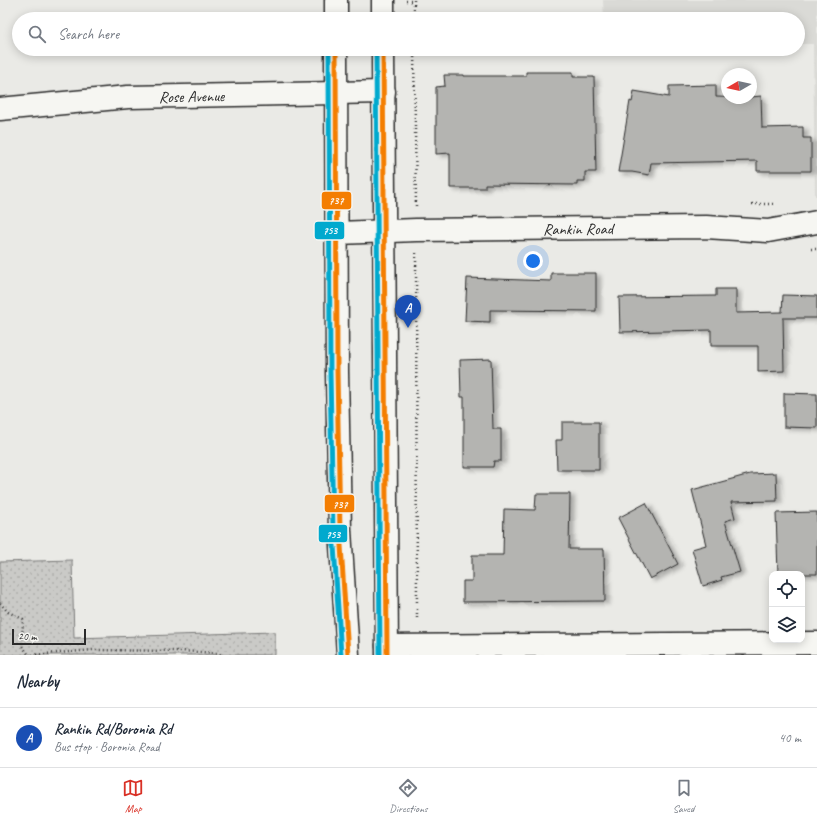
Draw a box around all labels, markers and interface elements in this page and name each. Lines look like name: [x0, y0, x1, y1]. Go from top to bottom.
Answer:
search box: [12, 12, 805, 56]
icon: search: [26, 23, 48, 45]
text: Search here: [58, 25, 119, 44]
north arrow: [721, 68, 757, 104]
street label: Rose Avenue: [158, 86, 226, 107]
line badge: 737: [321, 191, 352, 210]
text: 737: [329, 193, 344, 207]
street label: Rankin Road: [543, 219, 616, 240]
line badge: 753: [314, 221, 345, 240]
text: 753: [323, 223, 338, 237]
your location: [523, 251, 543, 271]
pin: A: [395, 295, 421, 328]
line badge: 737: [324, 494, 355, 513]
text: 737: [333, 497, 348, 511]
line badge: 753: [318, 524, 348, 543]
text: 753: [326, 527, 341, 541]
map controls: [769, 571, 805, 643]
button: locate: [769, 571, 805, 607]
button: layers: [769, 607, 805, 643]
scale bar: [12, 627, 86, 646]
text: 20 m: [18, 629, 37, 643]
text: Nearby: [16, 671, 59, 692]
text: Rankin Rd/Boronia Rd: [54, 720, 172, 739]
text: A: [26, 730, 32, 746]
text: 40 m: [779, 730, 801, 746]
text: Bus stop · Boronia Road: [54, 739, 160, 755]
tab: Map: [122, 777, 144, 815]
tab: Directions: [389, 777, 428, 815]
tab: Saved: [673, 777, 695, 815]

